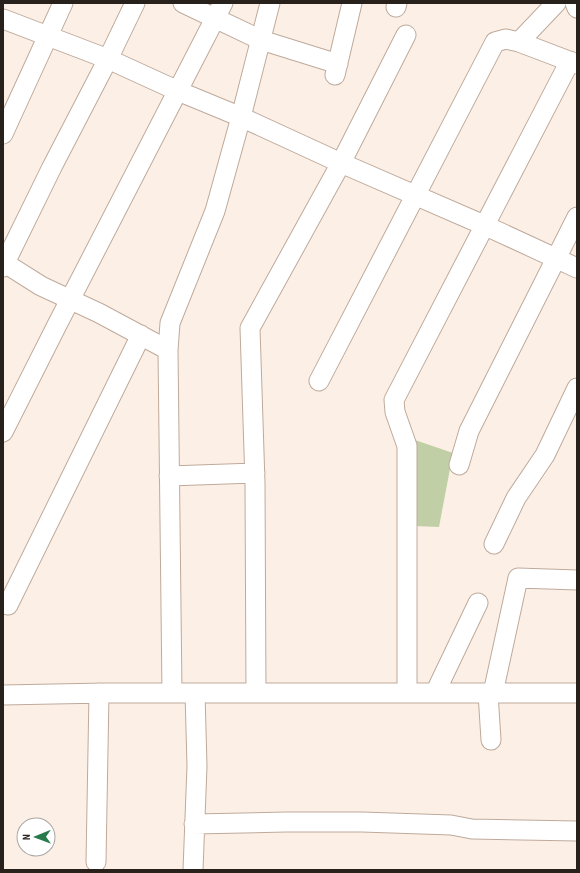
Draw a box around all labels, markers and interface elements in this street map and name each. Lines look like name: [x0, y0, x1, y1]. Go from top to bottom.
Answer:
north arrow: [16, 817, 56, 857]
text: N: [20, 834, 33, 840]

